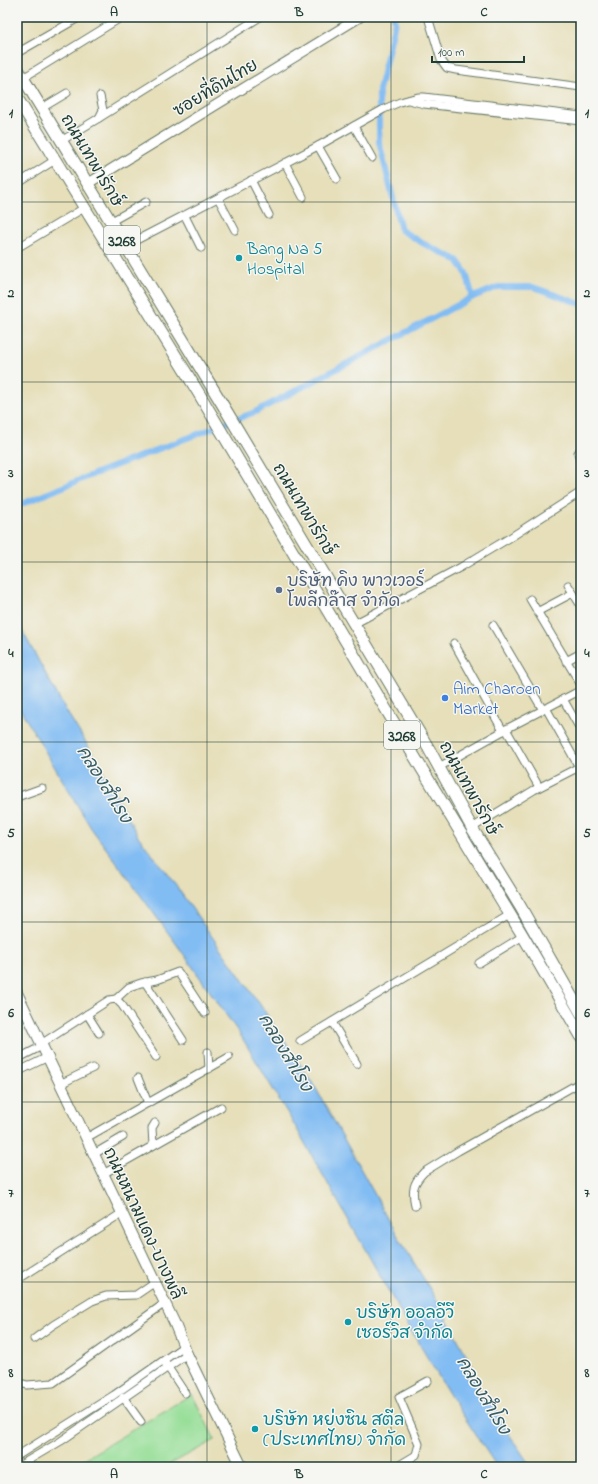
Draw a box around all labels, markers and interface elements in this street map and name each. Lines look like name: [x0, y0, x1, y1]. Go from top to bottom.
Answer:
text: A: [110, 3, 118, 22]
text: B: [294, 3, 304, 22]
text: C: [480, 3, 488, 22]
scale bar: [432, 38, 524, 64]
text: 100 m: [438, 44, 465, 62]
street label: ซอยที่ดินไทย: [166, 50, 263, 124]
text: 1: [9, 104, 14, 123]
text: 1: [585, 104, 590, 123]
street label: ถนนเทพารักษ์: [54, 109, 130, 212]
road number: 3268: [104, 226, 140, 254]
place label: Bang Na 5 Hospital: [246, 237, 323, 282]
marker: Bang Na 5 Hospital: [234, 253, 244, 263]
text: 2: [7, 284, 15, 303]
text: 2: [583, 284, 591, 303]
street label: ถนนเทพารักษ์: [266, 458, 342, 561]
text: 3: [7, 464, 14, 483]
text: 3: [583, 464, 590, 483]
place label: บริษัท คิง พาวเวอร์ โพลีกล๊าส จำกัด: [287, 569, 425, 614]
marker: บริษัท คิง พาวเวอร์ โพลีกล๊าส จำกัด: [274, 585, 284, 595]
text: 4: [7, 644, 14, 663]
text: 4: [583, 644, 590, 663]
place label: Aim Charoen Market: [453, 677, 541, 722]
marker: Aim Charoen Market: [440, 693, 450, 703]
road number: 3268: [384, 721, 420, 749]
street label: ถนนเทพารักษ์: [432, 737, 505, 841]
water label: คลองสำโรง: [69, 741, 139, 830]
text: 5: [7, 824, 15, 843]
text: 5: [583, 824, 591, 843]
text: 6: [7, 1004, 14, 1023]
text: 6: [583, 1004, 590, 1023]
water label: คลองสำโรง: [251, 1008, 320, 1099]
street label: ถนนหนามแดง-บางพลี: [96, 1143, 189, 1304]
text: 7: [8, 1184, 14, 1203]
text: 7: [584, 1184, 590, 1203]
place label: บริษัท ออลอีวี เซอร์วิส จำกัด: [356, 1301, 455, 1346]
marker: บริษัท ออลอีวี เซอร์วิส จำกัด: [343, 1317, 353, 1327]
water label: คลองสำโรง: [449, 1351, 518, 1442]
text: 8: [8, 1364, 14, 1383]
text: 8: [584, 1364, 590, 1383]
place label: บริษัท หย่งซิน สตีล (ประเทศไทย) จํากัด: [263, 1408, 406, 1453]
marker: บริษัท หย่งซิน สตีล (ประเทศไทย) จํากัด: [250, 1424, 260, 1434]
text: A: [110, 1465, 118, 1484]
text: B: [294, 1465, 304, 1484]
text: C: [480, 1465, 488, 1484]

